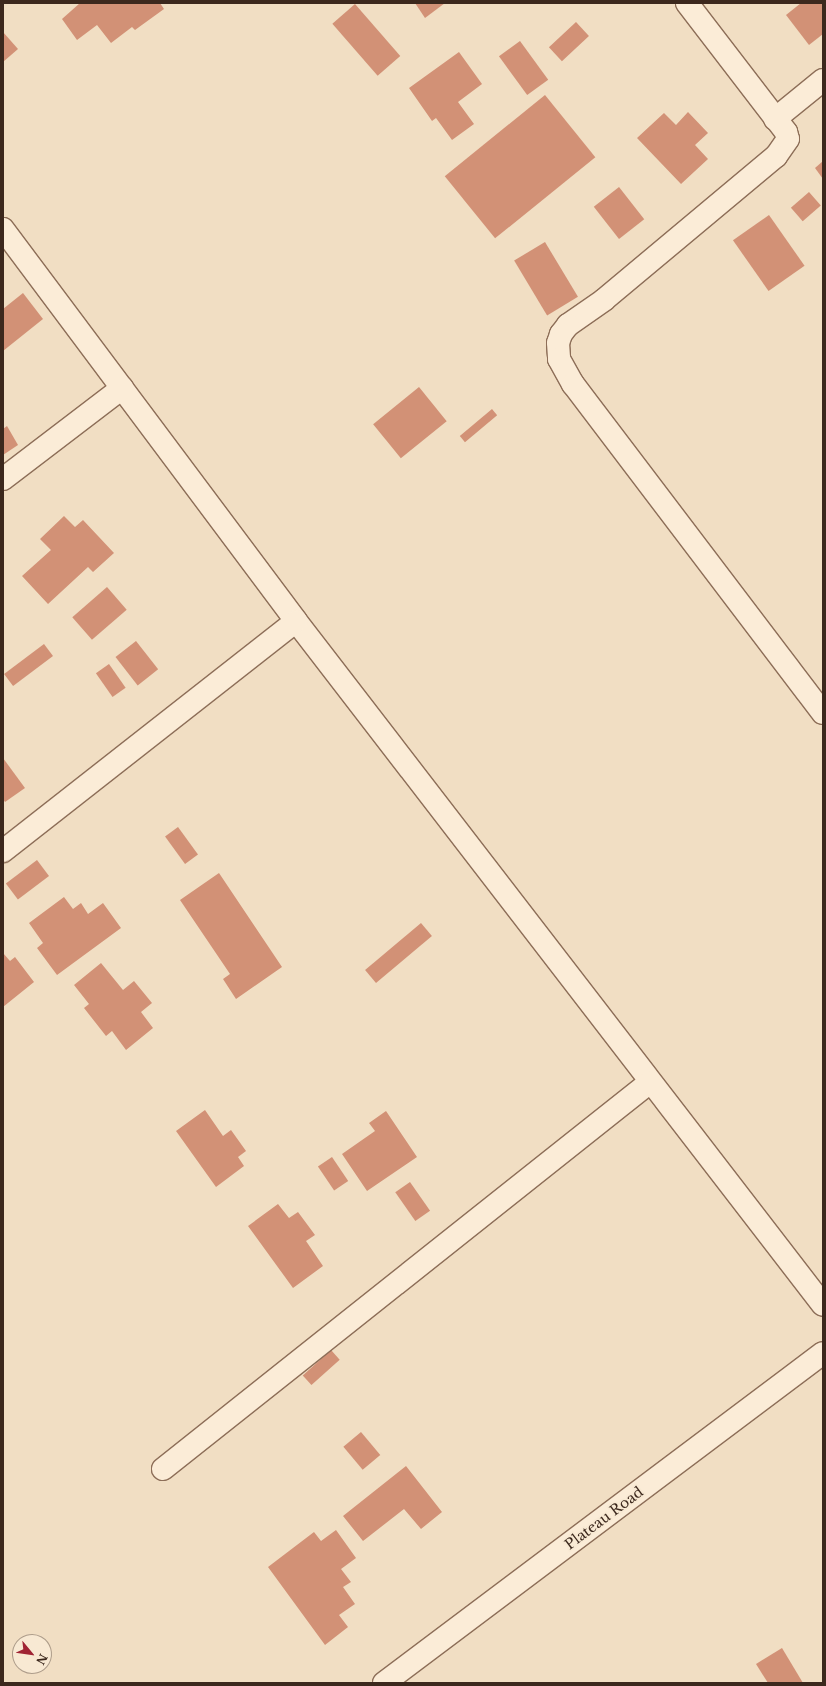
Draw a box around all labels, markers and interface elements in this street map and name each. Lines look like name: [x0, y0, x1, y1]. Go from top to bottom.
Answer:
street label: Plateau Road: [562, 1483, 646, 1553]
north arrow: [12, 1634, 52, 1674]
text: N: [33, 1651, 50, 1667]

